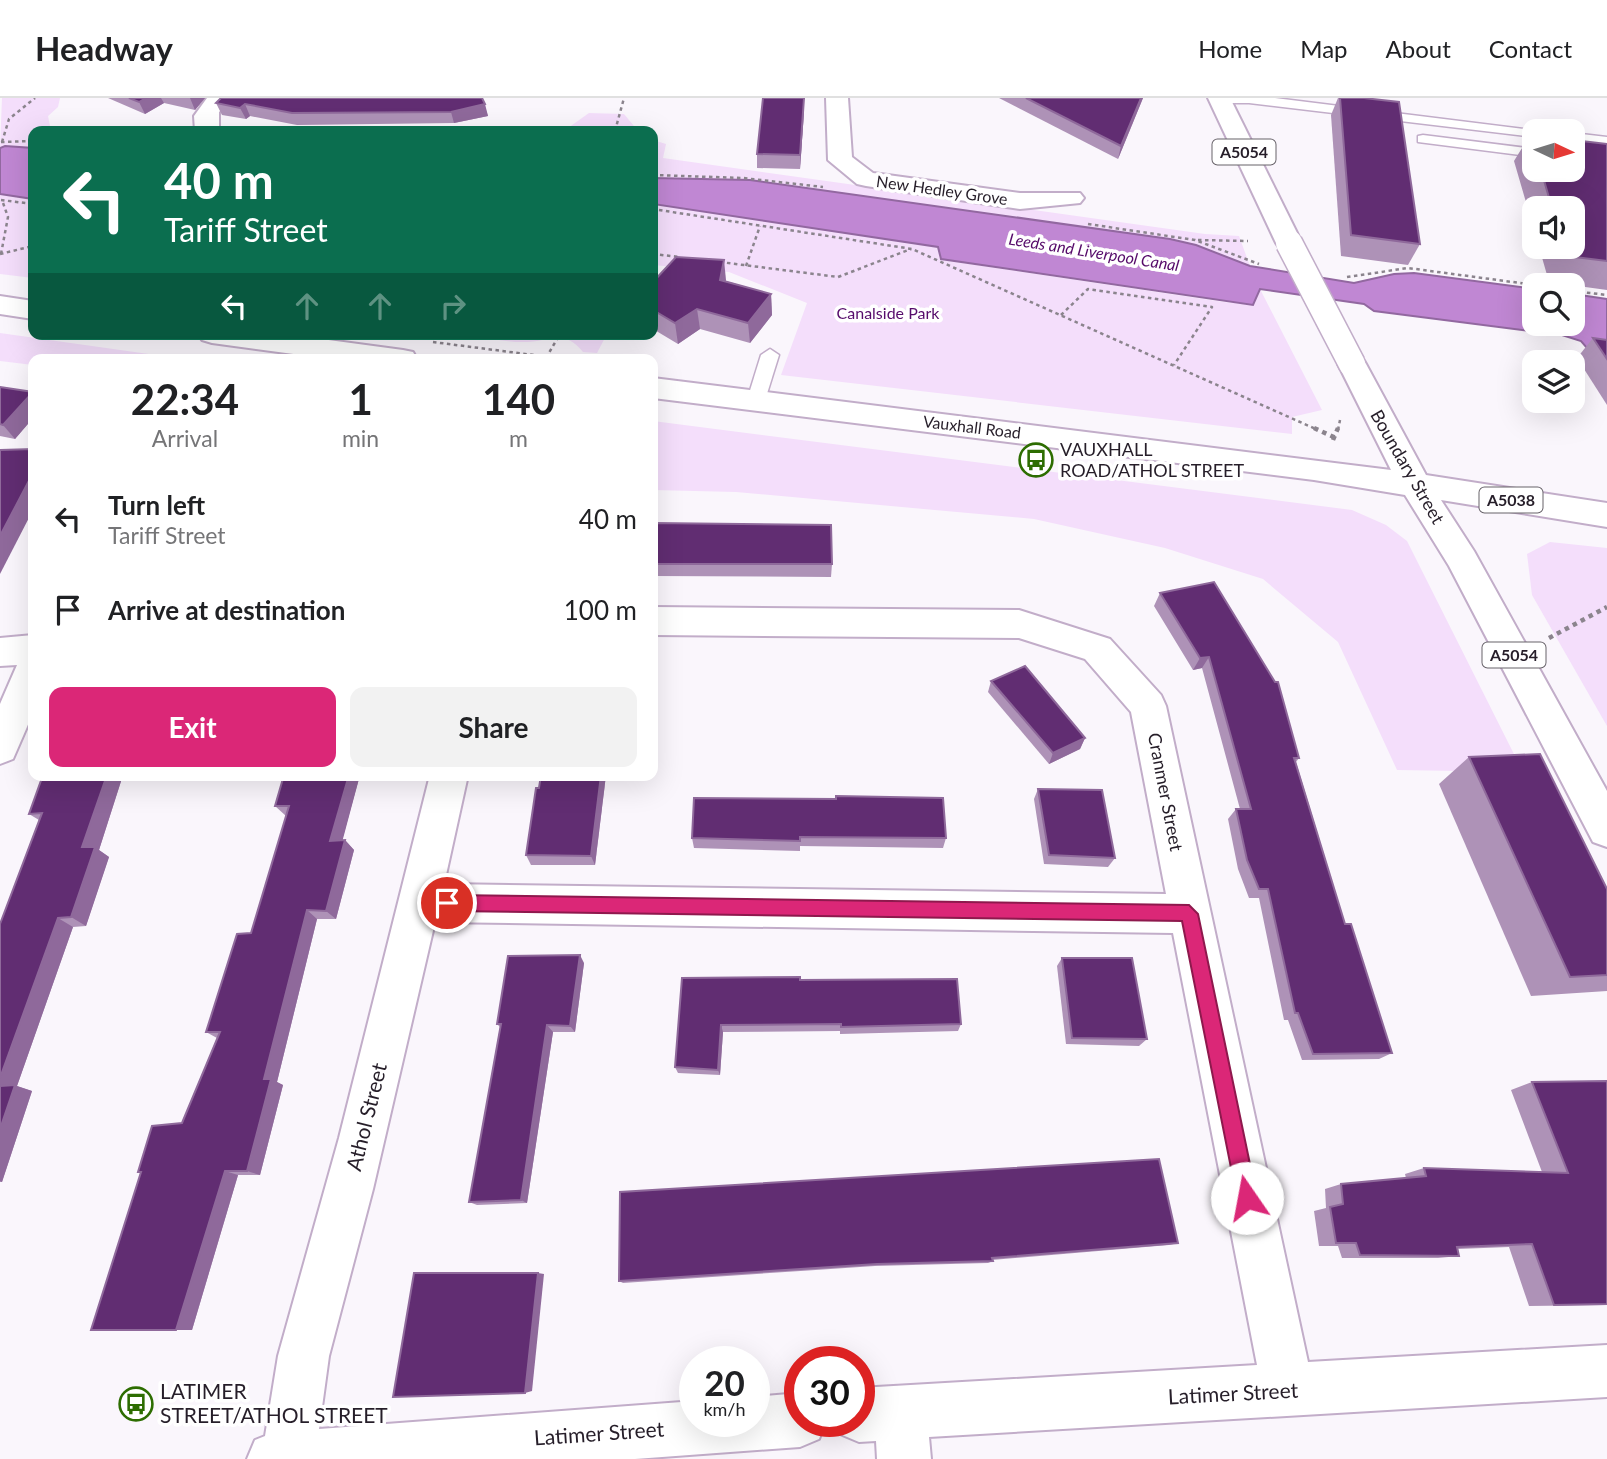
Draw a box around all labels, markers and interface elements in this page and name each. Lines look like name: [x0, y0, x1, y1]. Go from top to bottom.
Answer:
text: Headway: [35, 28, 173, 68]
text: Home: [1198, 34, 1262, 63]
text: Map: [1300, 34, 1348, 63]
text: About: [1386, 34, 1451, 63]
text: Contact: [1489, 34, 1572, 63]
north arrow: [1522, 119, 1586, 182]
map controls: [1522, 119, 1585, 413]
road number: A5054: [1212, 140, 1276, 164]
text: 40 m: [164, 151, 274, 209]
icon: left: [49, 154, 140, 245]
street label: New Hedley Grove: [875, 171, 1009, 208]
button: sound: [1522, 196, 1585, 259]
text: Tariff Street: [164, 210, 328, 249]
water label: Leeds and Liverpool Canal: [1007, 229, 1181, 274]
button: search: [1522, 273, 1585, 336]
icon: left: [215, 287, 253, 325]
icon: ahead: [288, 287, 326, 325]
icon: ahead: [361, 287, 399, 325]
icon: right: [434, 287, 472, 325]
park label: Canalside Park: [837, 303, 940, 322]
button: layers: [1522, 350, 1585, 413]
text: 22:34: [131, 374, 239, 424]
text: 1: [348, 374, 373, 424]
text: 140: [482, 374, 555, 424]
street label: Boundary Street: [1366, 405, 1450, 528]
street label: Vauxhall Road: [922, 411, 1022, 442]
text: Arrival: [152, 424, 218, 452]
text: min: [342, 424, 379, 452]
text: m: [509, 424, 528, 452]
place label: VAUXHALL ROAD/ATHOL STREET: [1060, 438, 1244, 481]
bus stop icon: VAUXHALL ROAD/ATHOL STREET: [1017, 441, 1055, 479]
road number: A5038: [1480, 488, 1542, 512]
text: Turn left: [108, 489, 205, 521]
icon: left: [49, 500, 87, 538]
text: 40 m: [579, 503, 637, 535]
text: Tariff Street: [108, 521, 226, 549]
icon: arrive: [49, 591, 87, 629]
text: Arrive at destination: [108, 594, 345, 626]
text: 100 m: [564, 594, 637, 626]
road number: A5054: [1482, 642, 1546, 668]
button: Exit: [49, 687, 336, 767]
button: Share: [350, 687, 637, 767]
street label: Cranmer Street: [1144, 731, 1188, 853]
pin: [417, 873, 477, 933]
icon: arrive: [428, 884, 466, 922]
street label: Athol Street: [340, 1060, 391, 1173]
position arrow: [1210, 1161, 1284, 1235]
speed limit sign: 30: [784, 1346, 875, 1437]
text: 20: [704, 1361, 745, 1403]
street label: Latimer Street: [1167, 1377, 1299, 1408]
place label: LATIMER STREET/ATHOL STREET: [160, 1378, 388, 1427]
bus stop icon: LATIMER STREET/ATHOL STREET: [117, 1385, 155, 1423]
text: km/h: [703, 1398, 746, 1420]
street label: Latimer Street: [533, 1415, 665, 1450]

